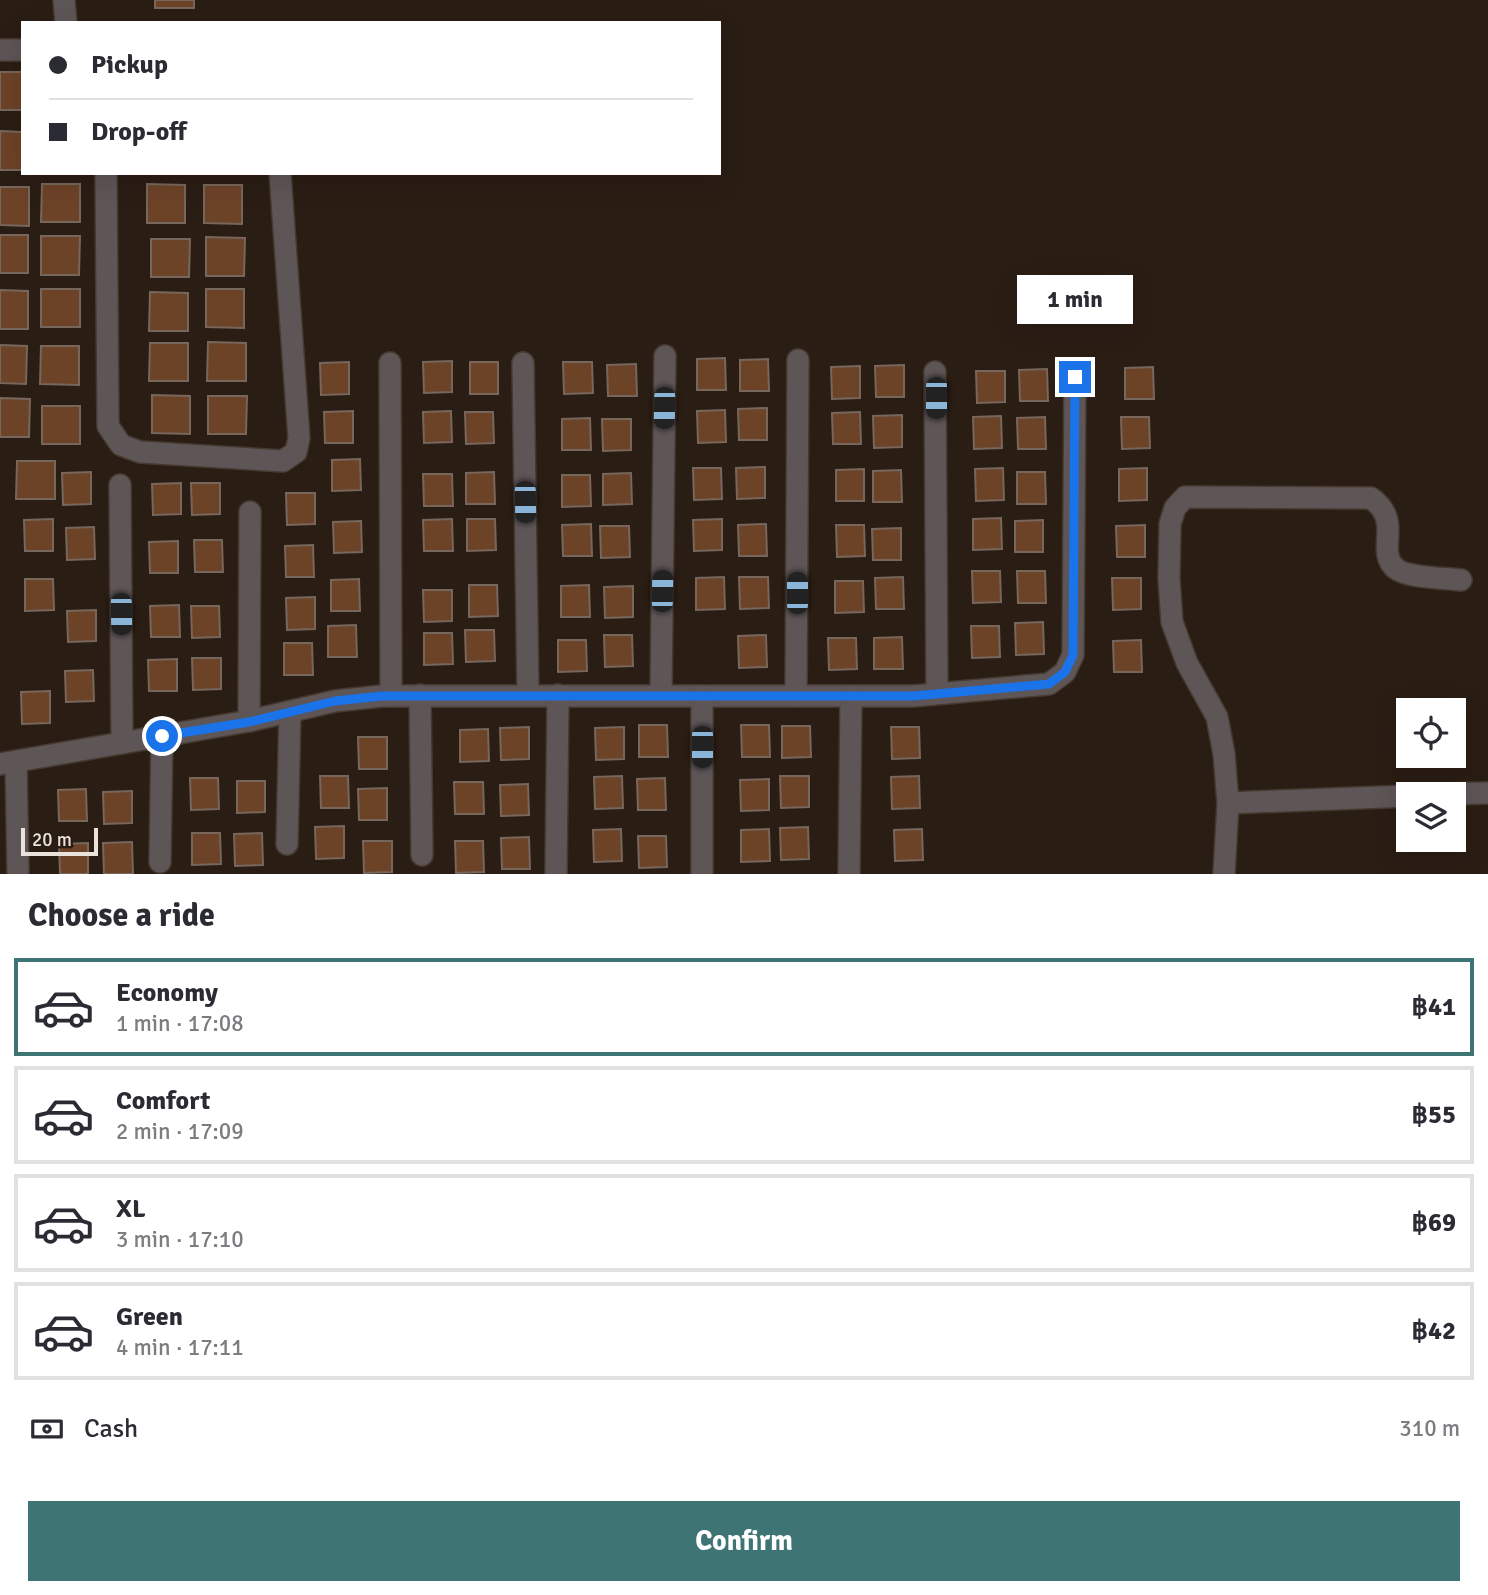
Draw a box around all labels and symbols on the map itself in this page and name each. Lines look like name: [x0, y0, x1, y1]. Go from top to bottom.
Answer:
callout: 1 min: [1017, 276, 1133, 324]
route end: [1059, 361, 1091, 393]
car: [926, 377, 947, 419]
car: [654, 387, 675, 429]
car: [515, 481, 536, 523]
car: [652, 570, 673, 612]
car: [787, 572, 808, 614]
car: [111, 593, 132, 635]
route start: [146, 720, 178, 752]
car: [692, 726, 713, 768]
scale bar: [21, 825, 98, 857]

